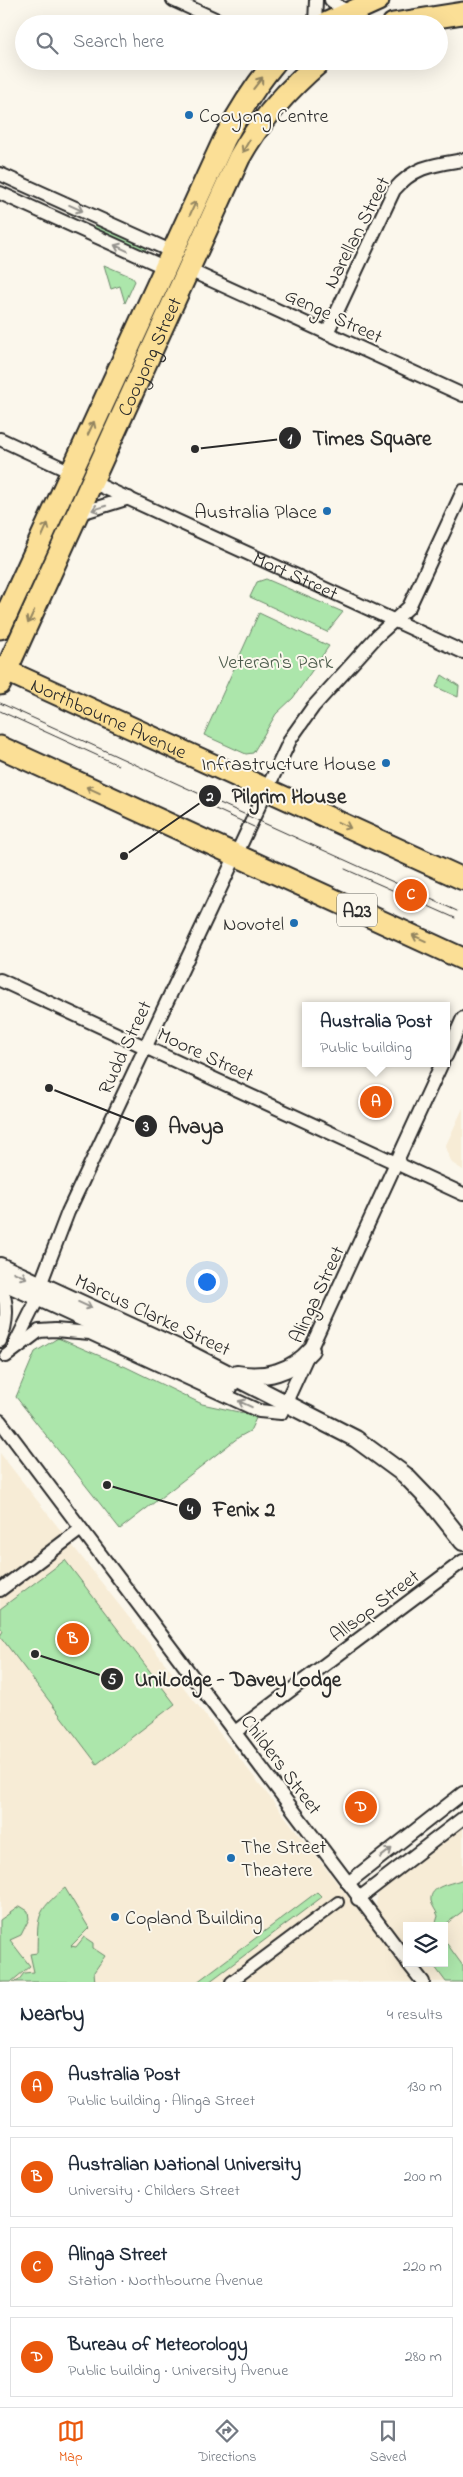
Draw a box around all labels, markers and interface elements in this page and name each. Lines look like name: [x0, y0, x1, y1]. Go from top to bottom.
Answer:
search box: [15, 15, 448, 70]
icon: search: [33, 29, 61, 57]
text: Search here: [73, 29, 164, 56]
one-way arrow: [253, 77, 264, 90]
place label: Cooyong Centre: [199, 103, 328, 133]
marker: Cooyong Centre: [183, 109, 195, 121]
one-way arrow: [241, 138, 250, 153]
street label: Narellan Street: [318, 172, 399, 294]
one-way arrow: [189, 201, 199, 216]
one-way arrow: [68, 204, 83, 214]
one-way arrow: [114, 242, 129, 252]
street label: Genge Street: [279, 282, 387, 354]
street label: Cooyong Street: [111, 293, 191, 422]
one-way arrow: [86, 420, 96, 435]
callout: Times Square: [278, 420, 441, 456]
text: Times Square: [313, 425, 432, 455]
text: 1: [288, 428, 293, 450]
place label: Australia Place: [194, 499, 317, 528]
one-way arrow: [91, 503, 107, 513]
marker: Australia Place: [321, 505, 333, 517]
one-way arrow: [41, 523, 51, 538]
street label: Mort Street: [247, 545, 342, 610]
one-way arrow: [25, 609, 35, 624]
park label: Veteran's Park: [218, 649, 333, 678]
street label: Northbourne Avenue: [25, 672, 191, 768]
place label: Infrastructure House: [202, 751, 376, 780]
marker: Infrastructure House: [380, 757, 392, 769]
callout: Pilgrim House: [197, 778, 357, 814]
text: Pilgrim House: [232, 783, 347, 815]
one-way arrow: [86, 785, 101, 794]
text: 2: [205, 786, 214, 808]
one-way arrow: [336, 821, 351, 831]
pin: C: [395, 876, 427, 914]
road number: A23: [337, 894, 377, 926]
place label: Novotel: [223, 911, 284, 940]
marker: Novotel: [288, 917, 300, 929]
one-way arrow: [412, 933, 427, 943]
street label: Rudd Street: [92, 996, 161, 1100]
popup: [302, 1002, 450, 1067]
text: Australia Post: [320, 1009, 432, 1036]
street label: Moore Street: [152, 1021, 258, 1091]
text: Public building: [320, 1036, 412, 1060]
pin: A: [360, 1083, 392, 1121]
callout: Avaya: [134, 1108, 234, 1144]
text: Avaya: [168, 1113, 224, 1145]
text: 3: [142, 1116, 149, 1138]
street label: Alinga Street: [283, 1241, 354, 1349]
street label: Marcus Clarke Street: [69, 1267, 235, 1365]
your location: [194, 1269, 220, 1295]
one-way arrow: [12, 1271, 27, 1280]
one-way arrow: [77, 1301, 92, 1310]
one-way arrow: [238, 1399, 253, 1408]
callout: Fenix 2: [177, 1491, 285, 1527]
text: Fenix 2: [212, 1496, 276, 1526]
text: 4: [186, 1499, 194, 1521]
street label: Allsop Street: [324, 1563, 427, 1650]
pin: B: [57, 1620, 89, 1658]
callout: UniLodge - Davey Lodge: [99, 1661, 351, 1697]
text: UniLodge - Davey Lodge: [135, 1666, 342, 1698]
text: 5: [108, 1669, 117, 1691]
street label: Childers Street: [232, 1709, 328, 1822]
pin: D: [345, 1788, 377, 1826]
place label: The Street Theatere: [241, 1834, 327, 1886]
one-way arrow: [379, 1847, 392, 1858]
marker: The Street Theatere: [225, 1852, 237, 1864]
place label: Copland Building: [125, 1905, 262, 1935]
marker: Copland Building: [109, 1911, 121, 1923]
map controls: [403, 1922, 448, 1967]
button: layers: [403, 1922, 448, 1967]
text: Nearby: [20, 2000, 84, 2030]
text: 4 results: [387, 2003, 443, 2027]
text: Australia Post: [68, 2062, 180, 2089]
text: A: [32, 2075, 42, 2099]
text: 130 m: [407, 2075, 442, 2099]
text: Public building · Alinga Street: [68, 2089, 255, 2113]
text: Australian National University: [68, 2152, 301, 2179]
text: B: [32, 2165, 42, 2189]
text: 200 m: [404, 2165, 442, 2189]
text: University · Childers Street: [68, 2179, 240, 2203]
text: Alinga Street: [68, 2242, 167, 2269]
text: C: [33, 2255, 41, 2279]
text: 220 m: [403, 2255, 442, 2279]
text: Station · Northbourne Avenue: [68, 2269, 263, 2293]
text: Bureau of Meteorology: [68, 2332, 247, 2359]
text: D: [31, 2345, 43, 2369]
text: 280 m: [405, 2345, 442, 2369]
text: Public building · University Avenue: [68, 2359, 288, 2383]
tab: Map: [57, 2417, 85, 2468]
tab: Directions: [198, 2417, 256, 2468]
tab: Saved: [370, 2417, 406, 2468]

